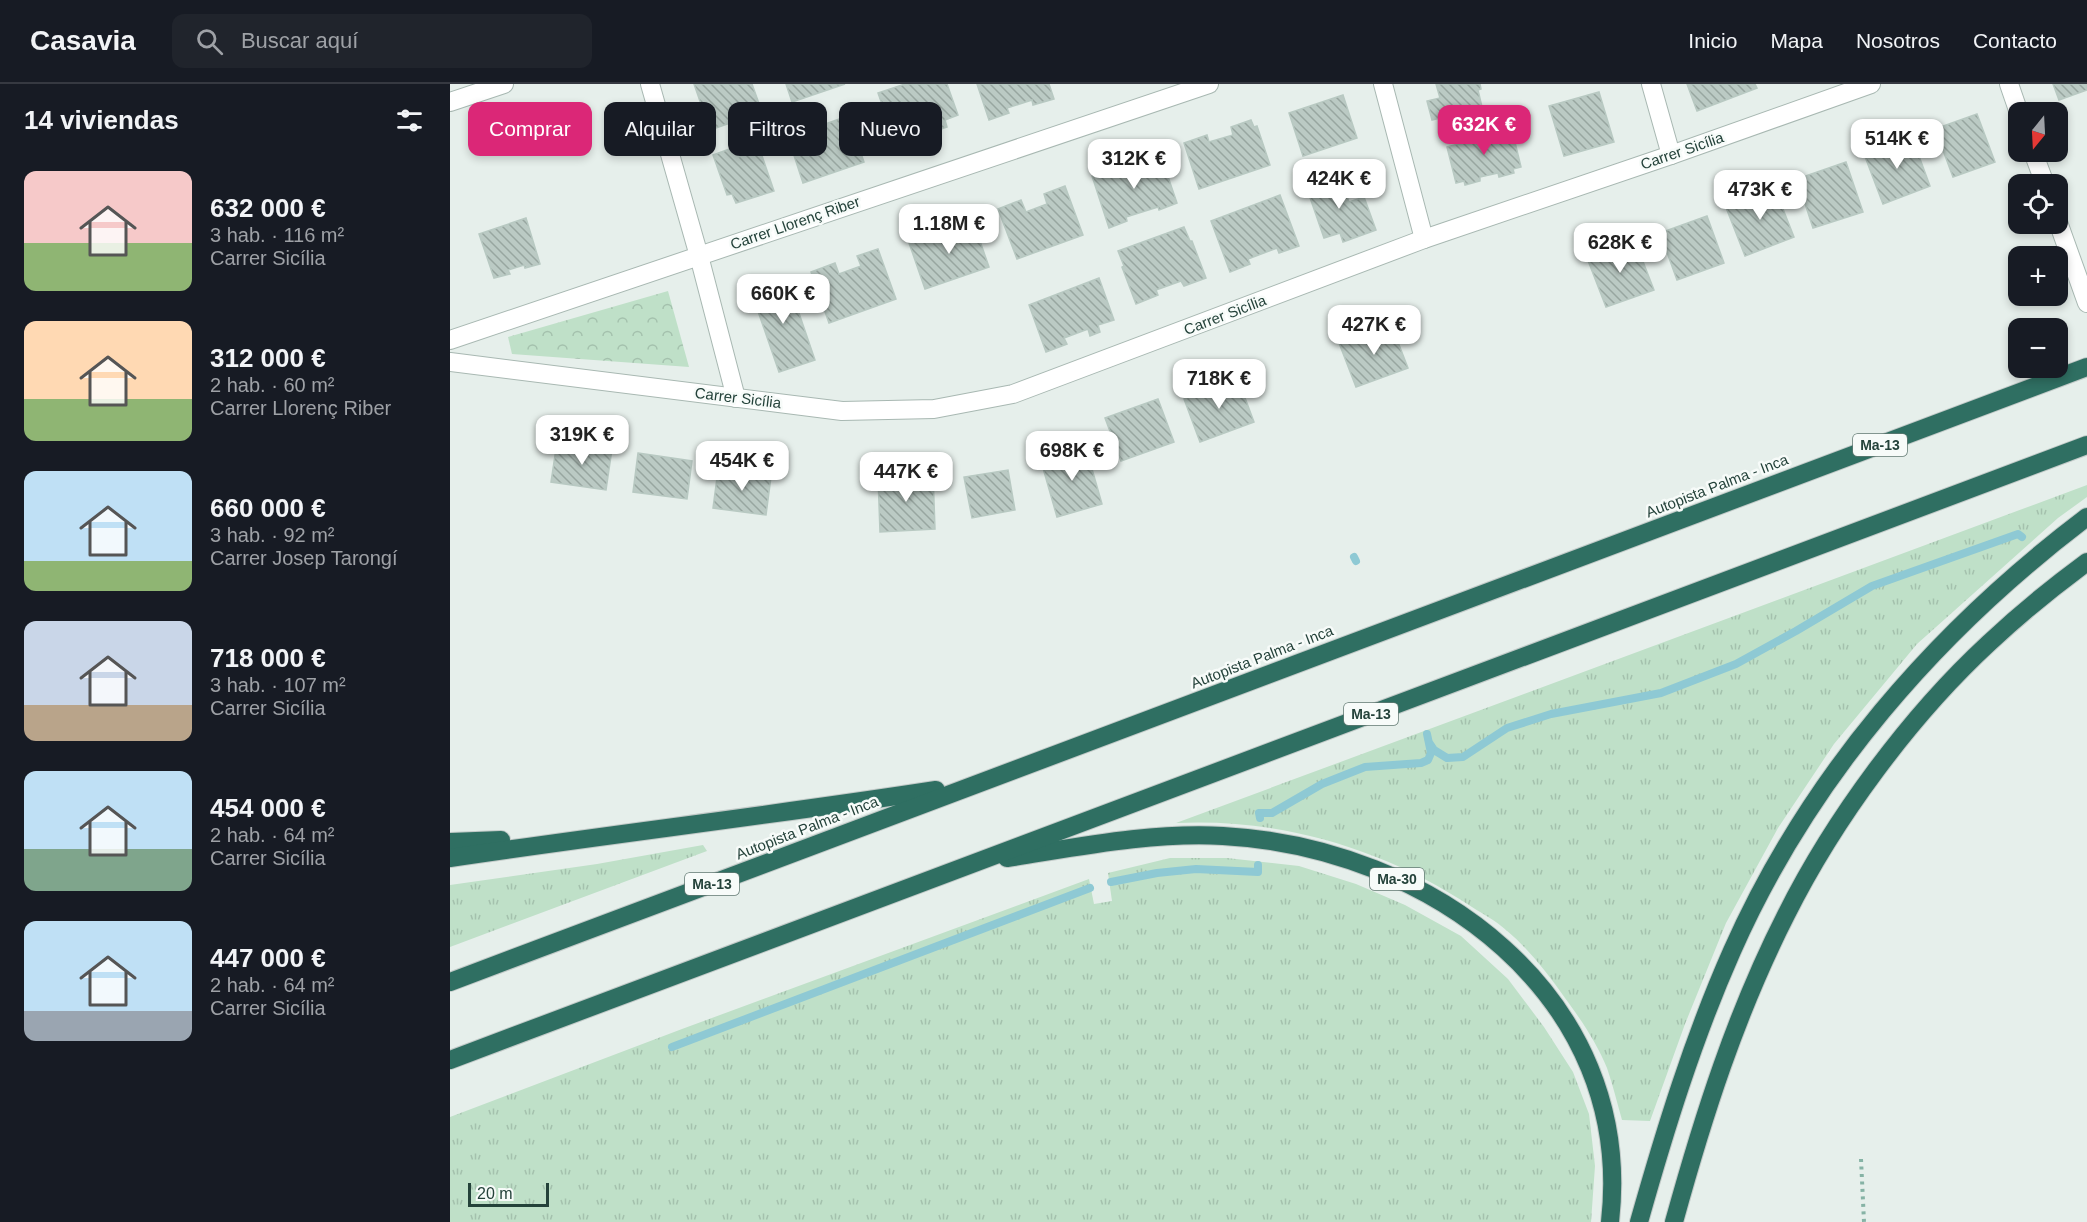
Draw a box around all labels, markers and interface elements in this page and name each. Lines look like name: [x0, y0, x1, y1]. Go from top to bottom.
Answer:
search box: [172, 14, 592, 68]
text: Casavia: [30, 25, 136, 56]
icon: search: [193, 25, 226, 58]
text: Buscar aquí: [241, 28, 358, 53]
text: Inicio: [1688, 29, 1737, 52]
text: Mapa: [1770, 29, 1823, 52]
text: Nosotros: [1856, 29, 1940, 52]
text: Contacto: [1973, 29, 2057, 52]
chip: Comprar: [468, 102, 592, 156]
chip: Alquilar: [604, 102, 716, 156]
chip: Filtros: [728, 102, 827, 156]
chip: Nuevo: [839, 102, 942, 156]
north arrow: [2008, 102, 2068, 162]
map controls: [2008, 102, 2068, 378]
icon: filters: [393, 104, 426, 137]
text: 14 viviendas: [24, 105, 179, 135]
pin: 632K €: [1435, 105, 1533, 156]
text: 632K €: [1452, 113, 1516, 135]
pin: 514K €: [1848, 119, 1946, 170]
text: 514K €: [1865, 127, 1929, 149]
street label: Carrer Sicília: [1638, 128, 1726, 173]
pin: 312K €: [1085, 139, 1183, 190]
text: 312K €: [1102, 147, 1166, 169]
pin: 424K €: [1290, 159, 1388, 210]
text: 424K €: [1307, 167, 1371, 189]
pin: 473K €: [1711, 170, 1809, 221]
button: locate: [2008, 174, 2068, 234]
text: 473K €: [1728, 178, 1792, 200]
street label: Carrer Llorenç Riber: [728, 192, 862, 253]
text: 632 000 €: [210, 193, 326, 223]
icon: home: [72, 195, 144, 267]
pin: 1.18M €: [894, 204, 1004, 255]
text: 1.18M €: [913, 212, 985, 234]
pin: 628K €: [1571, 223, 1669, 274]
text: 3 hab. · 116 m²: [210, 224, 344, 246]
text: 628K €: [1588, 231, 1652, 253]
button: +: [2008, 246, 2068, 306]
text: Carrer Sicília: [210, 247, 326, 269]
pin: 660K €: [734, 274, 832, 325]
text: 660K €: [751, 282, 815, 304]
street label: Carrer Sicília: [1181, 291, 1269, 338]
pin: 427K €: [1325, 305, 1423, 356]
text: 427K €: [1342, 313, 1406, 335]
button: −: [2008, 318, 2068, 378]
text: 312 000 €: [210, 343, 326, 373]
icon: home: [72, 345, 144, 417]
pin: 718K €: [1170, 359, 1268, 410]
text: 718K €: [1187, 367, 1251, 389]
text: 2 hab. · 60 m²: [210, 374, 335, 396]
street label: Carrer Sicília: [694, 384, 783, 411]
text: Carrer Llorenç Riber: [210, 397, 391, 419]
pin: 319K €: [533, 415, 631, 466]
text: 319K €: [550, 423, 614, 445]
pin: 698K €: [1023, 431, 1121, 482]
road number: Ma-13: [1853, 434, 1907, 456]
text: 698K €: [1040, 439, 1104, 461]
pin: 454K €: [693, 441, 791, 492]
text: 454K €: [710, 449, 774, 471]
street label: Autopista Palma - Inca: [1643, 450, 1791, 521]
pin: 447K €: [857, 452, 955, 503]
text: 447K €: [874, 460, 938, 482]
text: 660 000 €: [210, 493, 326, 523]
icon: home: [72, 495, 144, 567]
text: 3 hab. · 92 m²: [210, 524, 335, 546]
text: Carrer Josep Tarongí: [210, 547, 398, 569]
street label: Autopista Palma - Inca: [1188, 621, 1336, 692]
text: 718 000 €: [210, 643, 326, 673]
icon: home: [72, 645, 144, 717]
text: 3 hab. · 107 m²: [210, 674, 346, 696]
text: Carrer Sicília: [210, 697, 326, 719]
road number: Ma-13: [1344, 703, 1398, 725]
street label: Autopista Palma - Inca: [733, 792, 881, 863]
text: 454 000 €: [210, 793, 326, 823]
icon: home: [72, 795, 144, 867]
text: 2 hab. · 64 m²: [210, 824, 335, 846]
text: Carrer Sicília: [210, 847, 326, 869]
road number: Ma-30: [1370, 868, 1424, 890]
road number: Ma-13: [685, 873, 739, 895]
text: 447 000 €: [210, 943, 326, 973]
icon: home: [72, 945, 144, 1017]
text: 2 hab. · 64 m²: [210, 974, 335, 996]
text: Carrer Sicília: [210, 997, 326, 1019]
scale bar: [468, 1180, 549, 1208]
text: 20 m: [477, 1185, 513, 1202]

